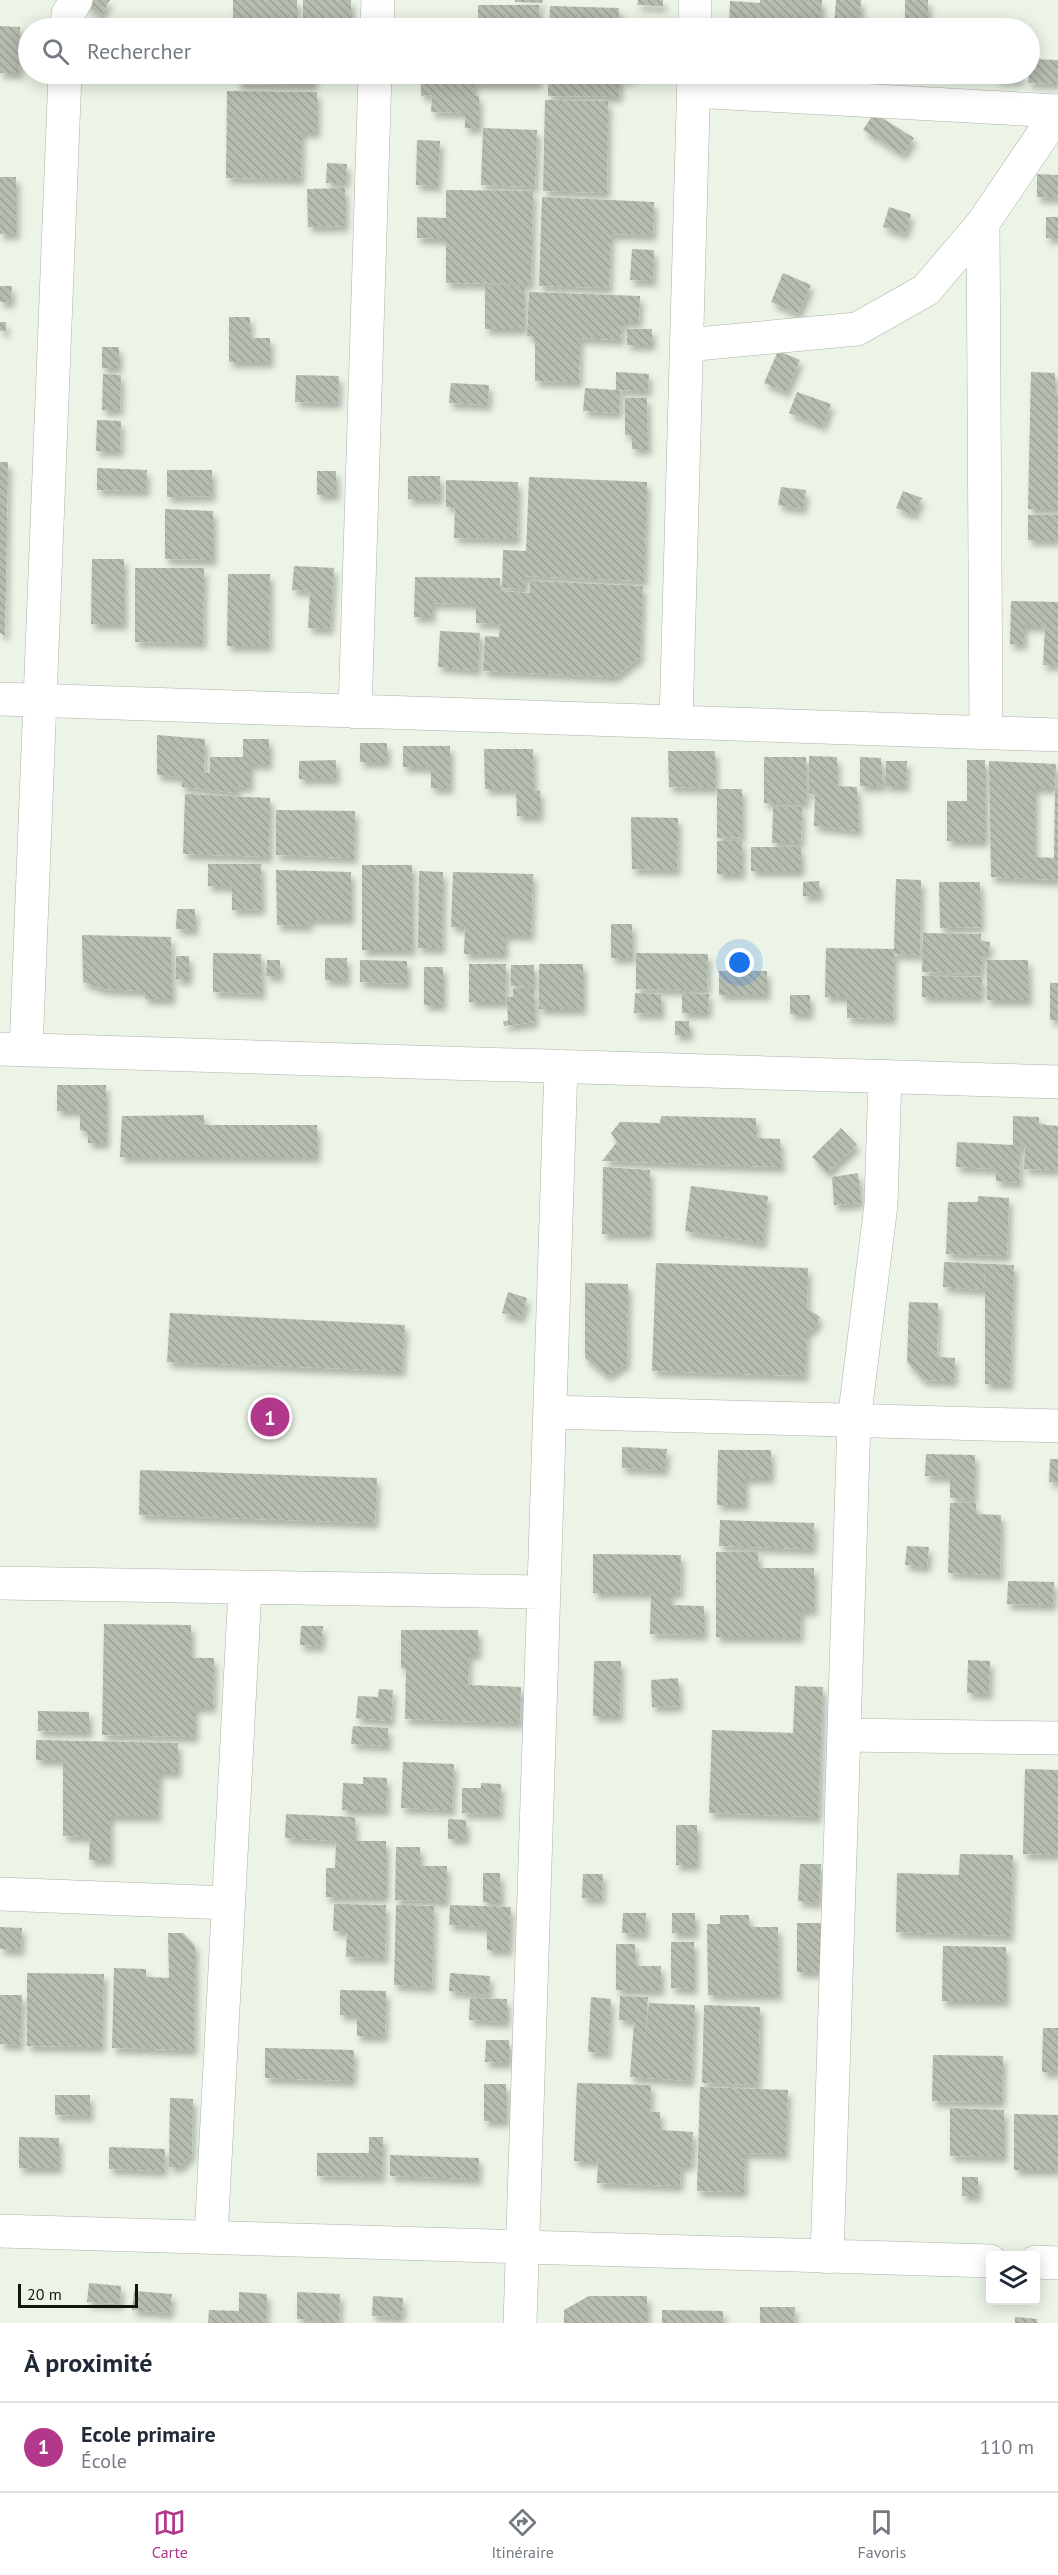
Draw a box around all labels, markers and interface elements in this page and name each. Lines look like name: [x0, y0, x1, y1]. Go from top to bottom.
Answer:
search box: [18, 18, 1040, 84]
icon: search: [39, 35, 72, 68]
text: Rechercher: [87, 37, 191, 65]
your location: [725, 948, 754, 977]
pin: 1: [250, 1394, 290, 1440]
map controls: [986, 2251, 1040, 2305]
button: layers: [986, 2251, 1040, 2305]
scale bar: [18, 2281, 138, 2308]
text: 20 m: [27, 2284, 62, 2304]
text: À proximité: [24, 2346, 152, 2379]
text: Ecole primaire: [81, 2420, 216, 2448]
text: 1: [38, 2434, 49, 2460]
text: 110 m: [980, 2434, 1034, 2460]
text: École: [81, 2448, 127, 2474]
tab: Carte: [152, 2506, 188, 2562]
tab: Itinéraire: [491, 2506, 554, 2562]
tab: Favoris: [857, 2506, 906, 2562]

